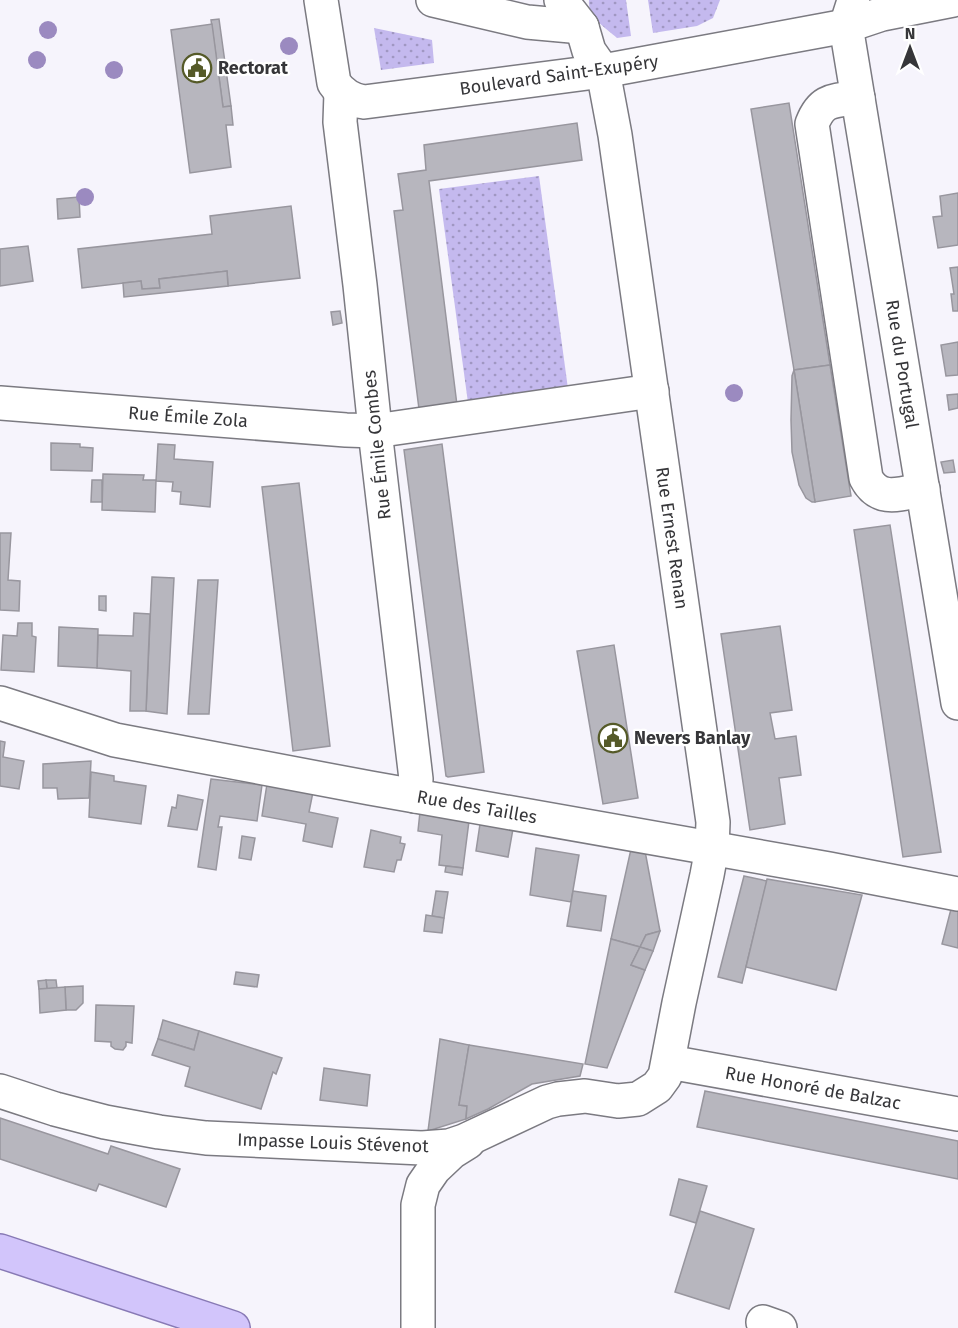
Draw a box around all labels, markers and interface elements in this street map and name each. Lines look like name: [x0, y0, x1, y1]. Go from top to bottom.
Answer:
north arrow: [880, 18, 940, 78]
text: N: [905, 24, 915, 43]
street label: Boulevard Saint-Exupéry: [458, 50, 660, 100]
public building icon: Rectorat: [181, 52, 213, 84]
place label: Rectorat: [218, 57, 289, 79]
street label: Rue du Portugal: [881, 298, 923, 430]
street label: Rue Émile Combes: [357, 369, 396, 521]
street label: Rue Émile Zola: [127, 401, 249, 432]
street label: Rue Ernest Renan: [651, 465, 693, 611]
public building icon: Nevers Banlay: [597, 722, 629, 754]
place label: Nevers Banlay: [634, 727, 751, 749]
street label: Rue des Tailles: [415, 786, 539, 828]
street label: Rue Honoré de Balzac: [723, 1062, 903, 1114]
street label: Impasse Louis Stévenot: [237, 1129, 430, 1157]

